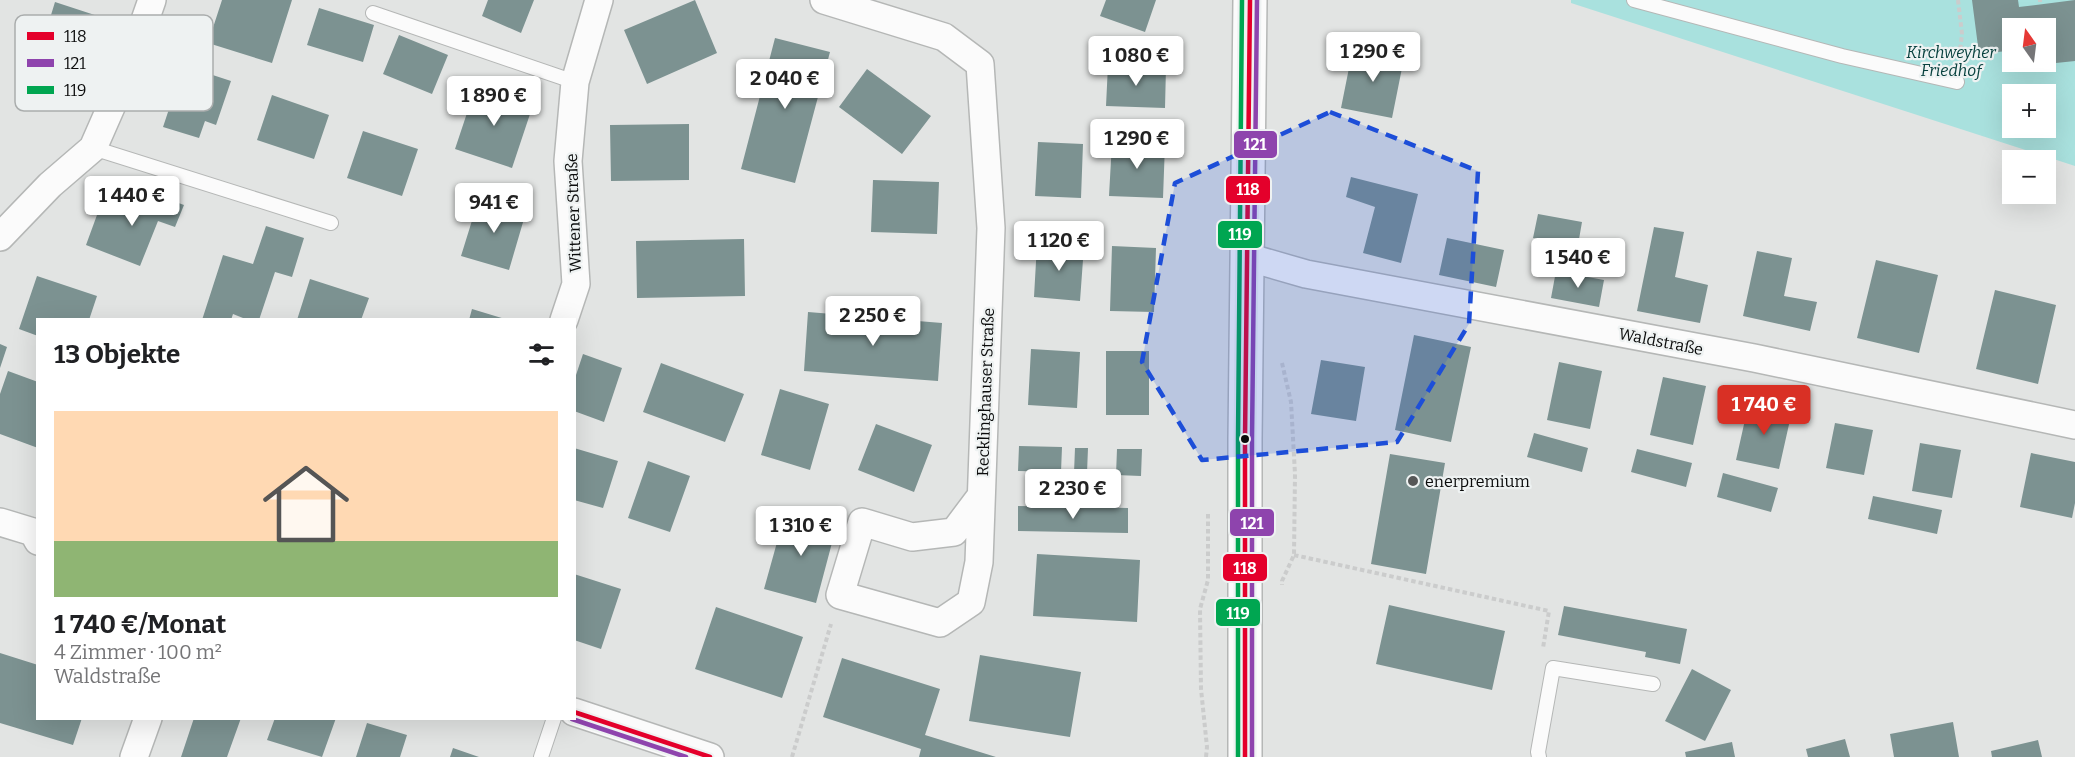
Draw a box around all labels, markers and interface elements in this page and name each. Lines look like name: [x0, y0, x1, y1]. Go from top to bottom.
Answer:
legend: [15, 15, 213, 111]
north arrow: [2002, 18, 2056, 72]
map controls: [2002, 18, 2056, 204]
text: 118: [64, 27, 87, 46]
pin: 1 290 €: [1318, 32, 1428, 83]
pin: 1 080 €: [1081, 36, 1191, 87]
text: 1 290 €: [1340, 39, 1406, 63]
text: 1 080 €: [1102, 43, 1170, 67]
park label: Kirchweyher Friedhof: [1906, 43, 1997, 80]
text: 121: [64, 54, 86, 73]
pin: 2 040 €: [730, 59, 840, 110]
text: 2 040 €: [750, 66, 820, 90]
pin: 1 890 €: [439, 76, 549, 127]
text: 119: [64, 81, 86, 100]
text: 1 890 €: [461, 83, 527, 107]
button: +: [2002, 84, 2056, 138]
pin: 1 290 €: [1082, 119, 1192, 170]
text: 1 290 €: [1104, 126, 1170, 150]
line badge: 121: [1233, 130, 1278, 159]
text: 121: [1244, 135, 1266, 154]
button: −: [2002, 150, 2056, 204]
street label: Wittener Straße: [562, 153, 585, 273]
line badge: 118: [1225, 175, 1271, 204]
pin: 1 440 €: [77, 176, 187, 227]
text: 118: [1236, 180, 1260, 199]
text: 1 440 €: [99, 183, 166, 207]
pin: 941 €: [452, 183, 536, 234]
text: 941 €: [469, 190, 519, 214]
line badge: 119: [1217, 220, 1263, 249]
pin: 1 120 €: [1004, 221, 1114, 272]
text: 119: [1228, 225, 1252, 244]
text: 1 120 €: [1028, 228, 1090, 252]
pin: 1 540 €: [1523, 238, 1633, 289]
text: 1 540 €: [1545, 245, 1611, 269]
pin: 2 250 €: [818, 296, 928, 347]
text: 2 250 €: [839, 303, 907, 327]
street label: Recklinghauser Straße: [973, 307, 998, 477]
street label: Waldstraße: [1617, 324, 1705, 359]
icon: filters: [525, 338, 558, 371]
text: 13 Objekte: [54, 339, 180, 370]
pin: 1 740 €: [1709, 385, 1819, 436]
text: 1 740 €: [1731, 392, 1797, 416]
unlabelled marker: [1239, 433, 1251, 445]
icon: home: [252, 450, 360, 558]
pin: 2 230 €: [1018, 469, 1128, 520]
place label: enerpremium: [1425, 472, 1530, 491]
marker: enerpremium: [1406, 474, 1420, 488]
text: 2 230 €: [1039, 476, 1107, 500]
pin: 1 310 €: [746, 506, 856, 557]
line badge: 121: [1229, 508, 1275, 537]
text: 1 310 €: [770, 513, 832, 537]
text: 121: [1241, 514, 1263, 533]
line badge: 118: [1222, 553, 1268, 582]
text: 118: [1233, 559, 1257, 578]
line badge: 119: [1215, 598, 1261, 627]
text: 119: [1226, 604, 1250, 623]
text: 1 740 €/Monat: [54, 609, 226, 640]
text: 4 Zimmer · 100 m²: [54, 640, 222, 664]
text: Waldstraße: [54, 664, 161, 688]

